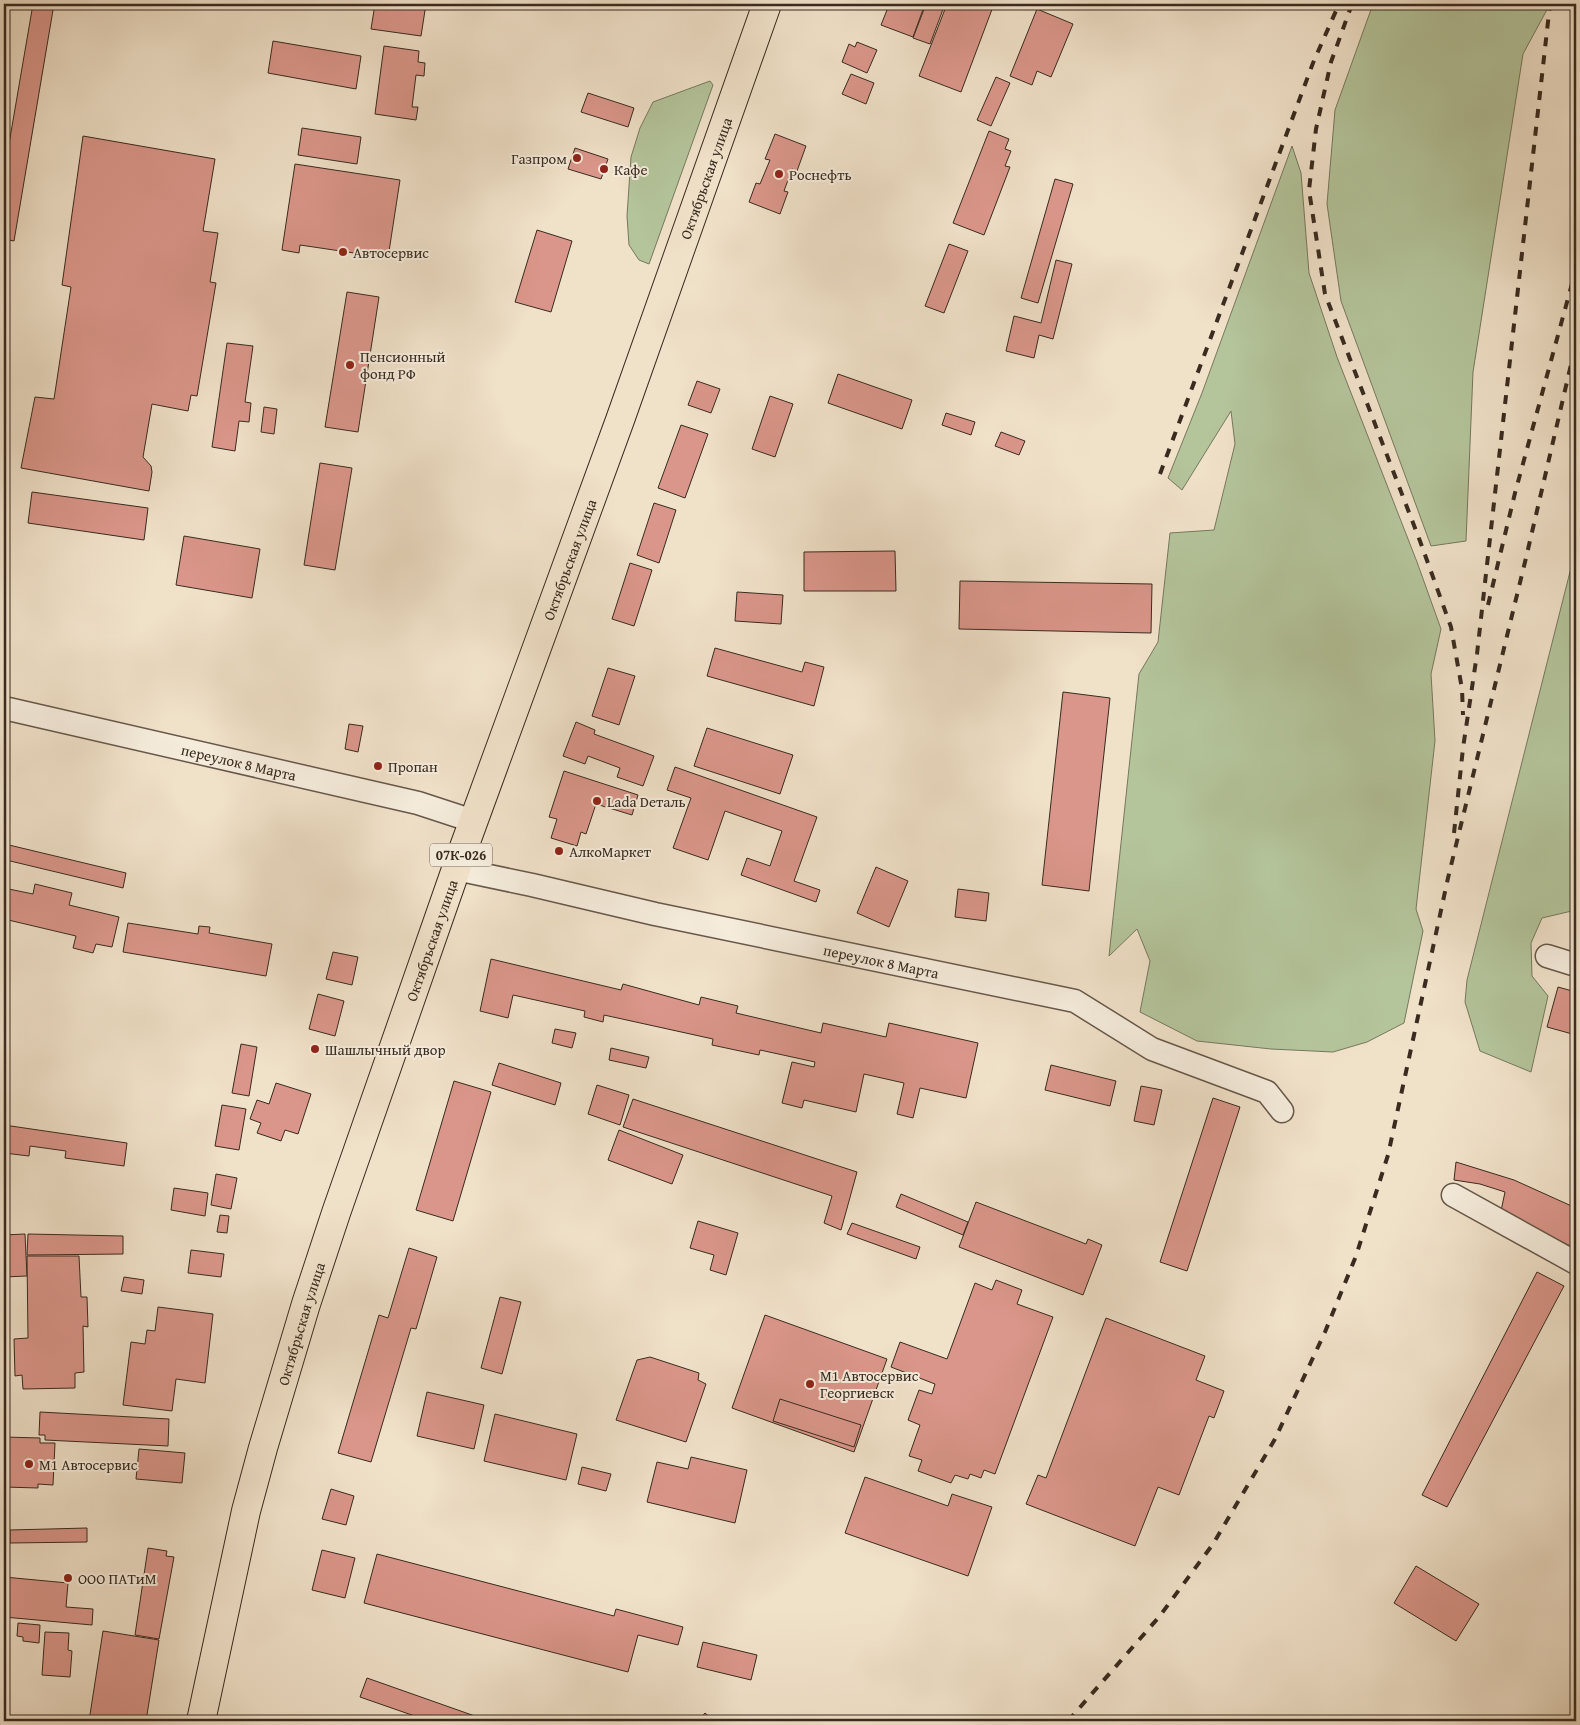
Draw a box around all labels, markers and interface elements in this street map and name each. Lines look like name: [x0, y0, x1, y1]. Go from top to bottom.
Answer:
street label: Октябрьская улица: [674, 114, 737, 242]
place label: Газпром: [511, 148, 567, 169]
marker: Газпром: [571, 152, 583, 164]
place label: Кафе: [614, 159, 647, 180]
marker: Кафе: [598, 163, 610, 175]
place label: Роснефть: [789, 164, 852, 185]
marker: Роснефть: [773, 168, 785, 180]
place label: Автосервис: [353, 242, 429, 263]
marker: Автосервис: [337, 246, 349, 258]
place label: Пенсионный фонд РФ: [360, 346, 446, 384]
marker: Пенсионный фонд РФ: [344, 359, 356, 371]
street label: Октябрьская улица: [537, 495, 601, 623]
street label: переулок 8 Марта: [179, 739, 299, 785]
place label: Пропан: [388, 756, 438, 777]
marker: Пропан: [372, 760, 384, 772]
place label: Lada Dеталь: [607, 791, 686, 812]
marker: Lada Dеталь: [591, 795, 603, 807]
place label: АлкоМаркет: [569, 841, 652, 862]
road number: 07К-026: [430, 844, 492, 866]
marker: АлкоМаркет: [553, 845, 565, 857]
street label: Октябрьская улица: [400, 876, 462, 1004]
street label: переулок 8 Марта: [822, 939, 942, 983]
place label: Шашлычный двор: [325, 1039, 445, 1060]
marker: Шашлычный двор: [309, 1043, 321, 1055]
street label: Октябрьская улица: [272, 1258, 330, 1388]
place label: М1 Автосервис Георгиевск: [820, 1365, 919, 1403]
marker: М1 Автосервис Георгиевск: [804, 1378, 816, 1390]
place label: М1 Автосервис: [39, 1454, 138, 1475]
marker: М1 Автосервис: [23, 1458, 35, 1470]
place label: ООО ПАТиМ: [78, 1568, 157, 1589]
marker: ООО ПАТиМ: [62, 1572, 74, 1584]

